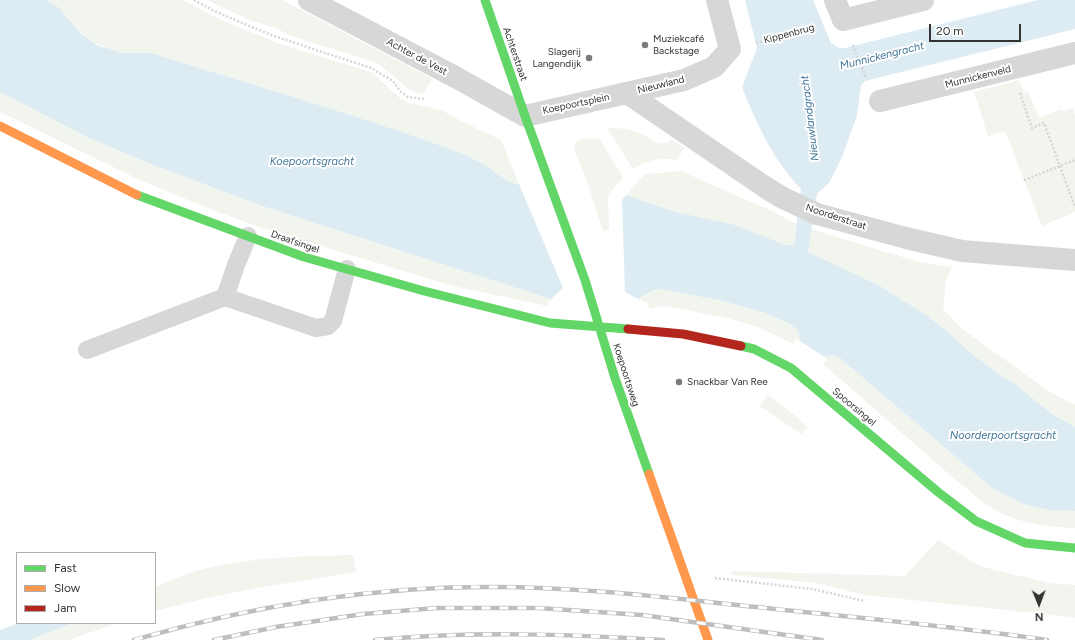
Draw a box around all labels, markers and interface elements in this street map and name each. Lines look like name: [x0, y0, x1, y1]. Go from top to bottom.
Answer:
scale bar: [931, 16, 1023, 42]
street label: Kippenbrug: [762, 21, 816, 47]
text: 20 m: [936, 24, 964, 38]
street label: Achterstraat: [500, 26, 530, 82]
place label: Muziekcafé Backstage: [653, 33, 704, 56]
street label: Achter de Vest: [385, 36, 449, 78]
water label: Munnickengracht: [838, 39, 926, 73]
marker: Muziekcafé Backstage: [640, 40, 650, 50]
place label: Slagerij Langendijk: [532, 46, 581, 70]
marker: Slagerij Langendijk: [584, 53, 594, 63]
street label: Munnickenveld: [944, 63, 1012, 91]
street label: Nieuwland: [636, 73, 686, 97]
water label: Nieuwlandgracht: [798, 74, 822, 162]
street label: Koepoortsplein: [541, 91, 611, 117]
water label: Koepoortsgracht: [270, 155, 354, 169]
street label: Noorderstraat: [804, 202, 868, 232]
street label: Draafsingel: [269, 228, 321, 256]
street label: Koepoortsweg: [610, 342, 642, 408]
place label: Snackbar Van Ree: [687, 376, 768, 388]
marker: Snackbar Van Ree: [674, 377, 684, 387]
street label: Spoorsingel: [830, 385, 878, 429]
water label: Noorderpoortsgracht: [950, 429, 1056, 443]
legend: [16, 552, 156, 624]
text: Fast: [54, 561, 77, 575]
text: Slow: [54, 581, 80, 595]
north arrow: [1019, 584, 1059, 624]
text: Jam: [54, 601, 77, 615]
text: N: [1035, 610, 1044, 623]

